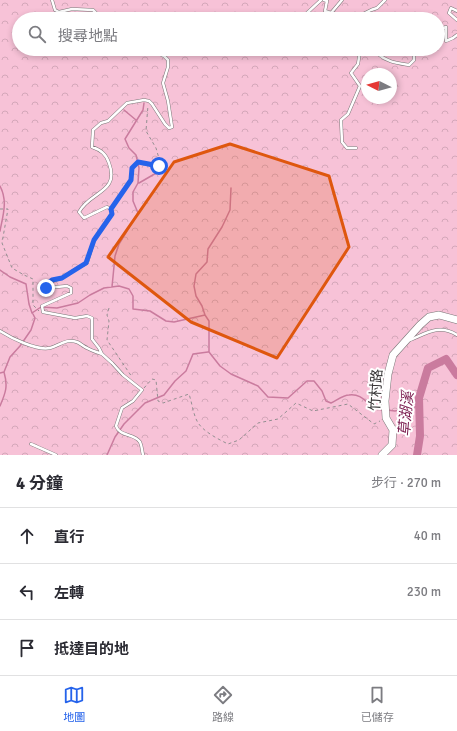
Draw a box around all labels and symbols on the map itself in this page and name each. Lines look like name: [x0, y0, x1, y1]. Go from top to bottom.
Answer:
north arrow: [361, 68, 397, 104]
route start: [150, 157, 168, 175]
route end: [37, 279, 55, 297]
street label: 竹村路: [366, 368, 386, 412]
water label: 草湖溪: [395, 389, 417, 437]

